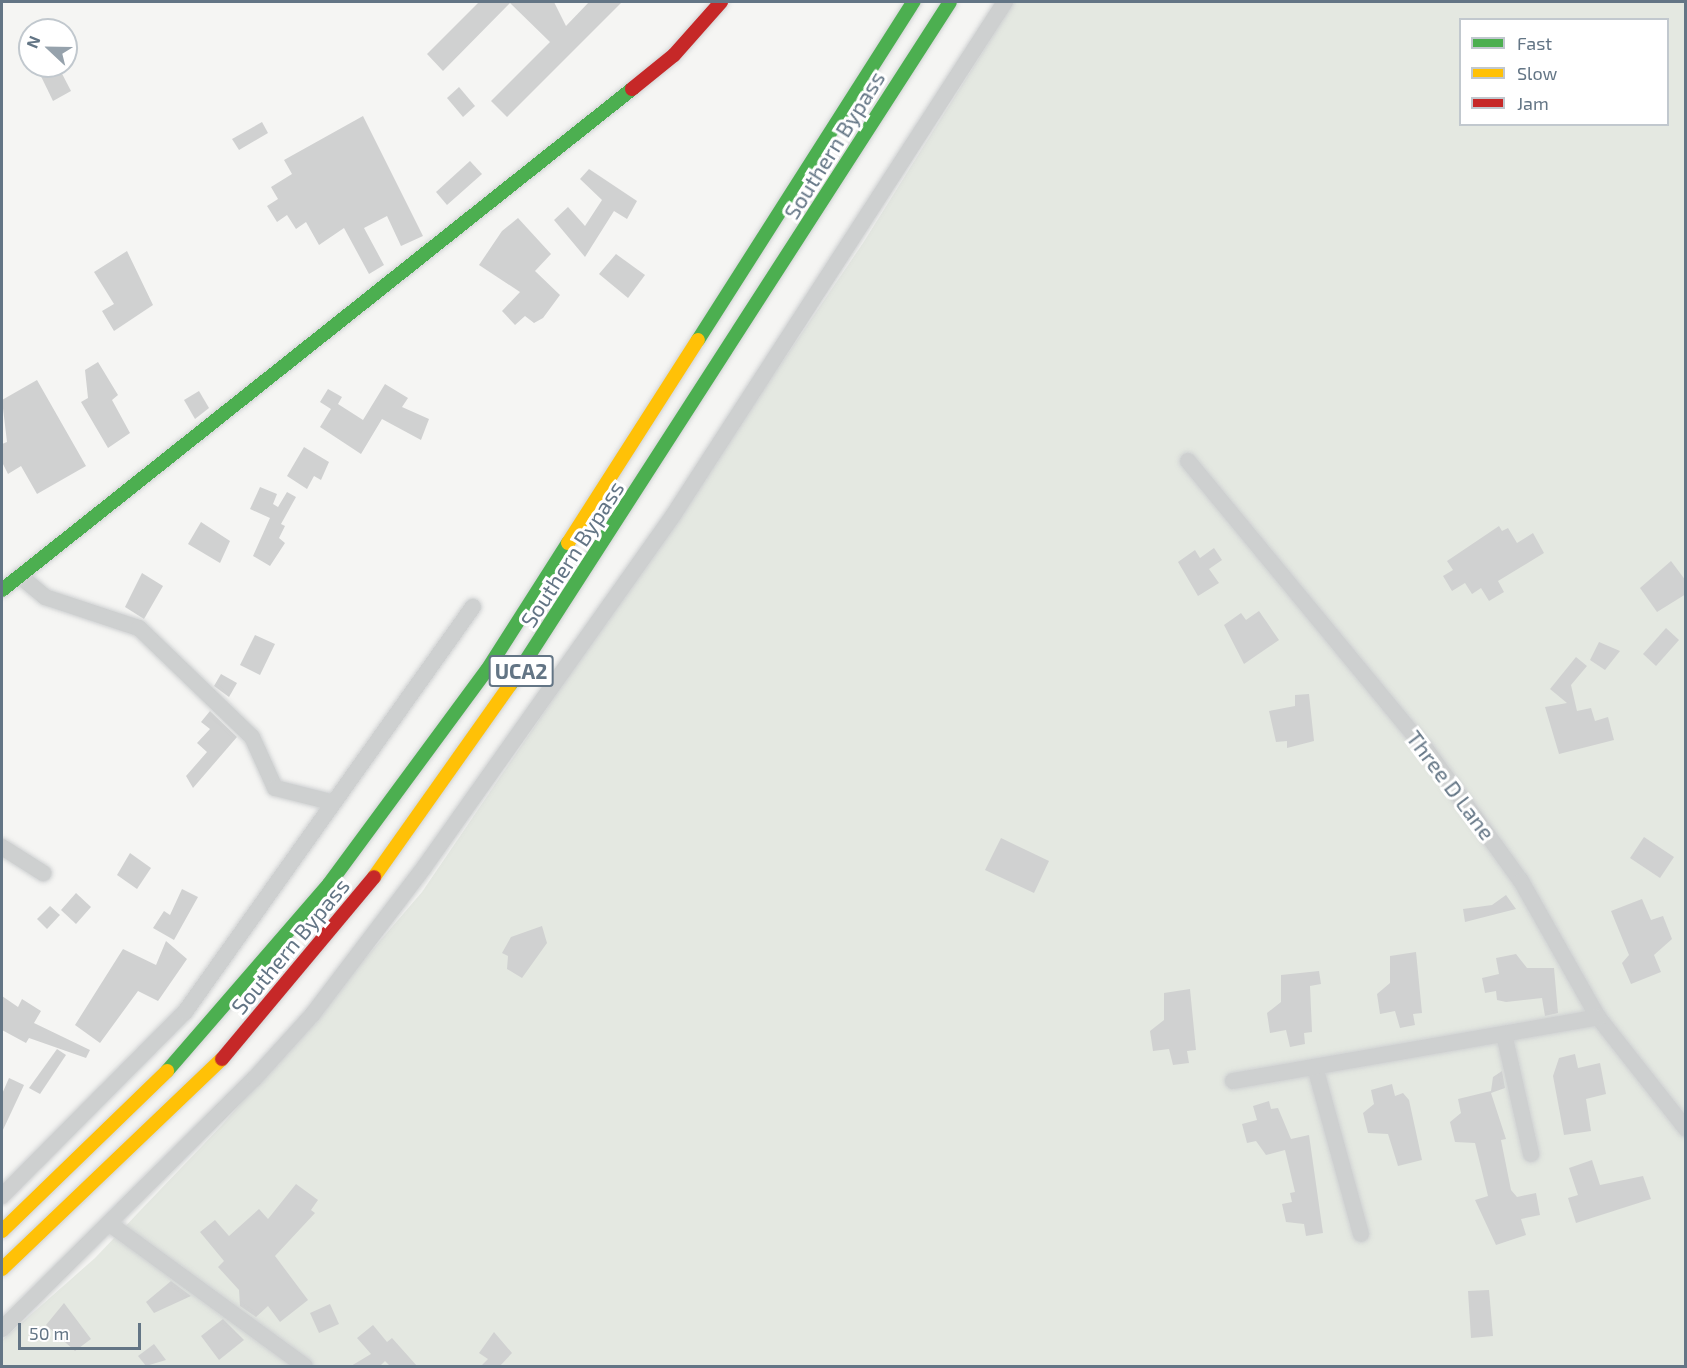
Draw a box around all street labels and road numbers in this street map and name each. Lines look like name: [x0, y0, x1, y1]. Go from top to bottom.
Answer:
street label: Southern Bypass: [778, 66, 890, 224]
street label: Southern Bypass: [515, 476, 629, 632]
road number: UCA2: [488, 653, 554, 689]
street label: Three D Lane: [1401, 725, 1501, 845]
street label: Southern Bypass: [225, 873, 355, 1019]

